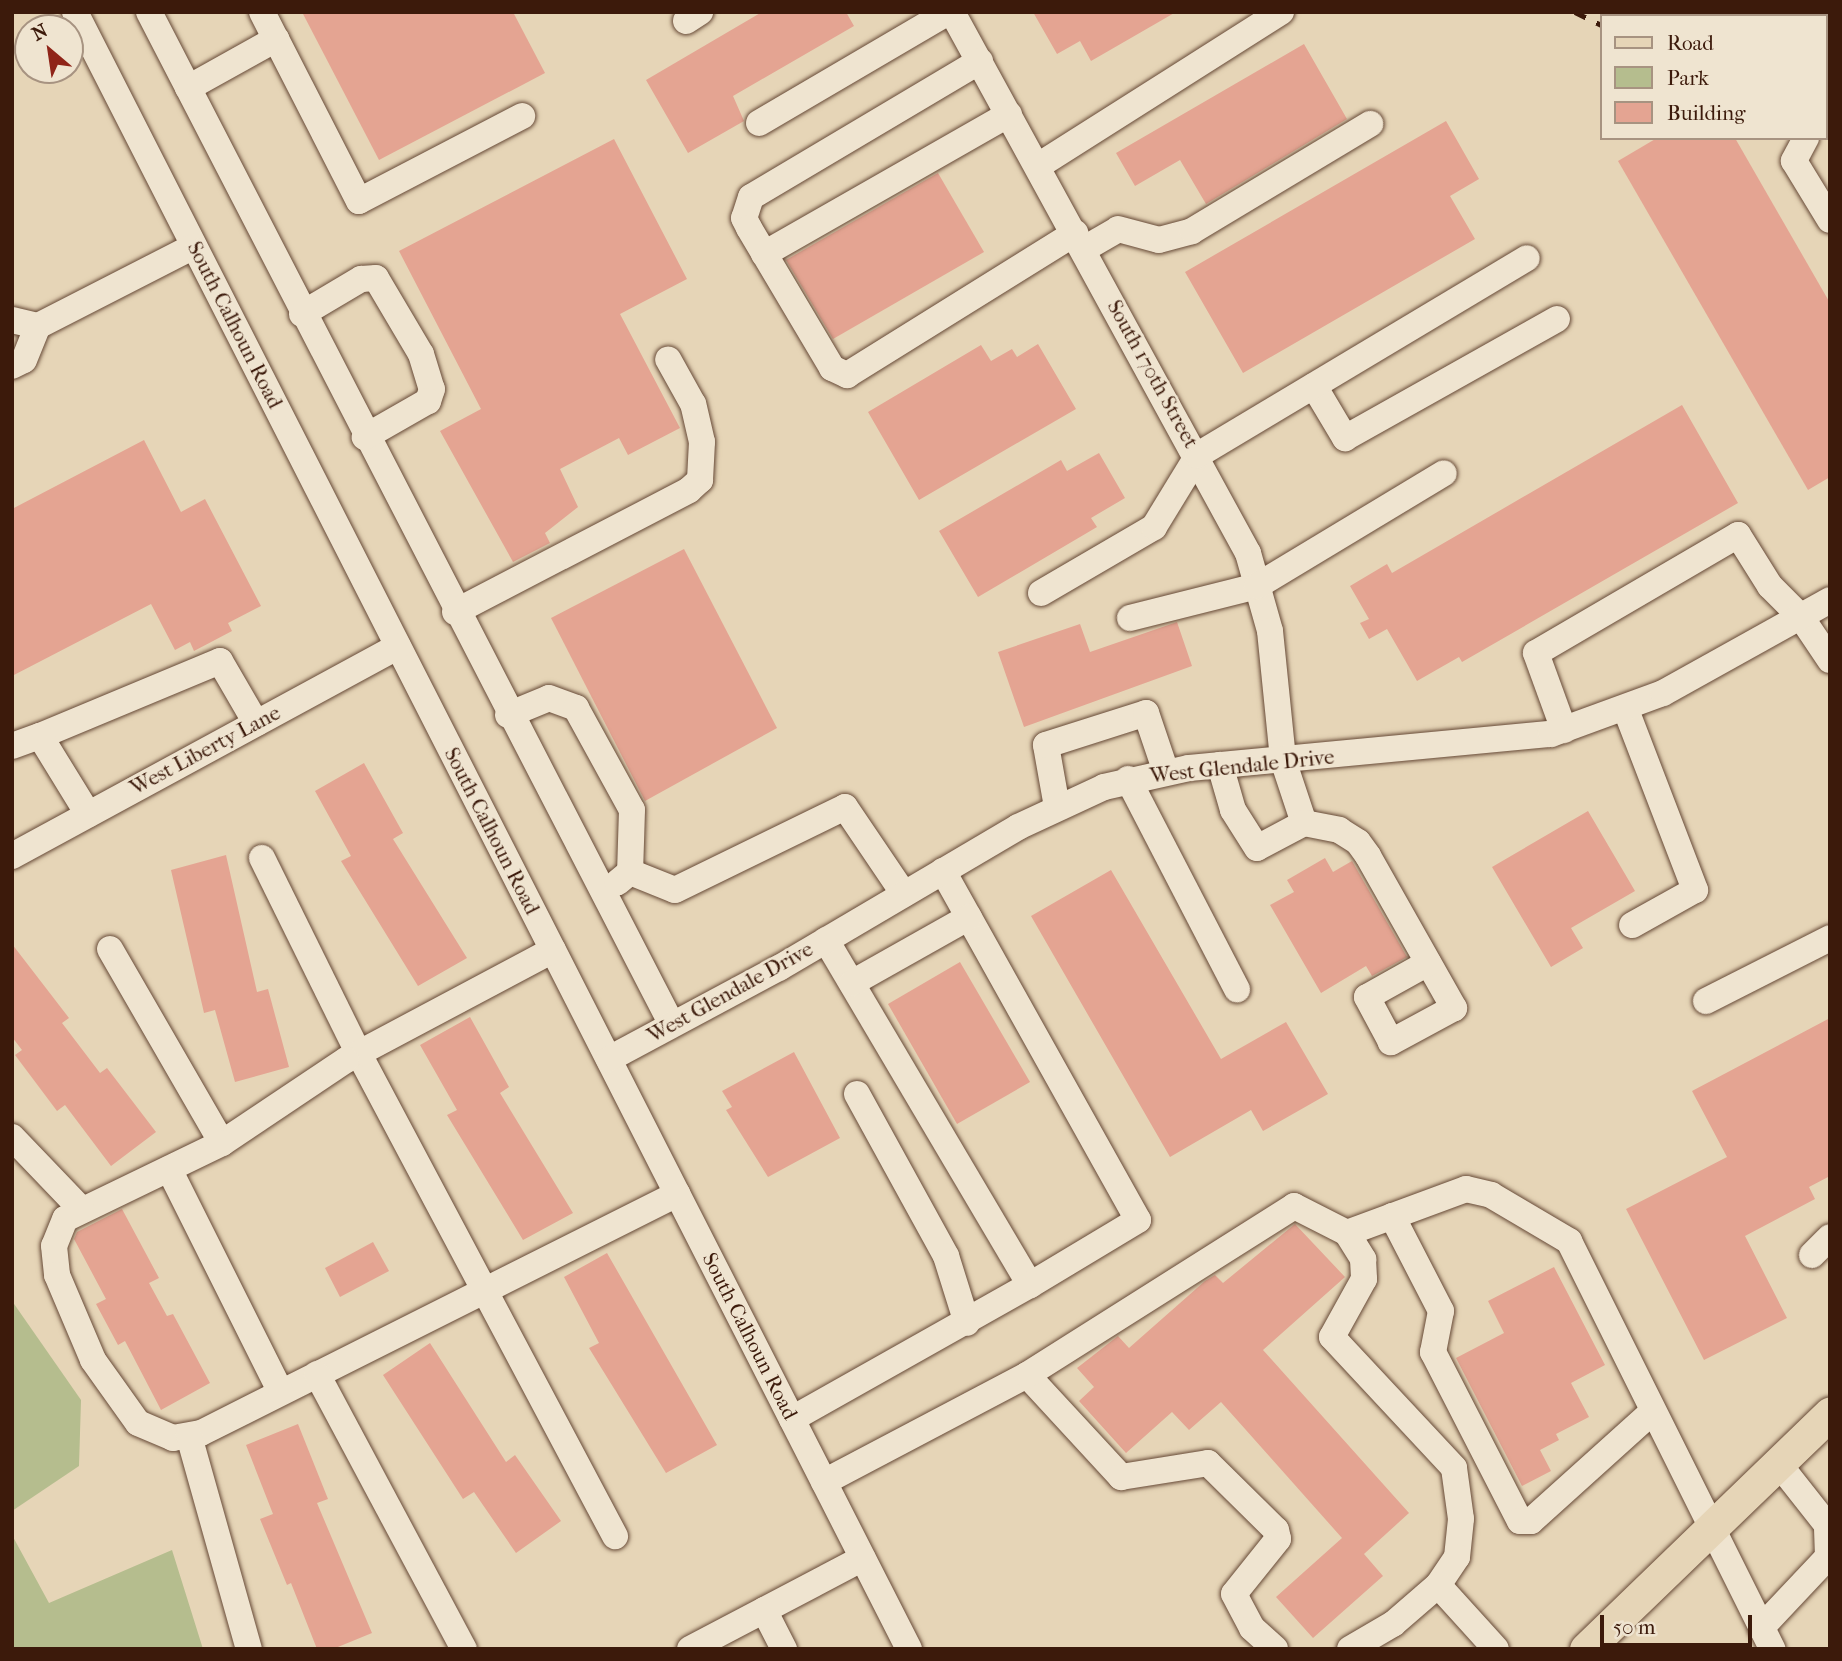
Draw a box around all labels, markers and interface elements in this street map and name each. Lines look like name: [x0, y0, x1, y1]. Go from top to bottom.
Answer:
north arrow: [14, 14, 84, 84]
legend: [1601, 14, 1828, 140]
text: N: [28, 19, 51, 46]
text: Road: [1667, 31, 1714, 55]
text: Park: [1667, 66, 1709, 90]
text: Building: [1667, 101, 1745, 125]
street label: South Calhoun Road: [182, 237, 288, 413]
street label: South 170th Street: [1102, 296, 1204, 452]
street label: West Liberty Lane: [126, 700, 284, 800]
street label: South Calhoun Road: [439, 743, 545, 919]
street label: West Glendale Drive: [1149, 744, 1335, 788]
street label: West Glendale Drive: [643, 936, 817, 1048]
street label: South Calhoun Road: [697, 1248, 803, 1424]
scale bar: [1604, 1602, 1756, 1646]
text: 50 m: [1613, 1615, 1656, 1639]

